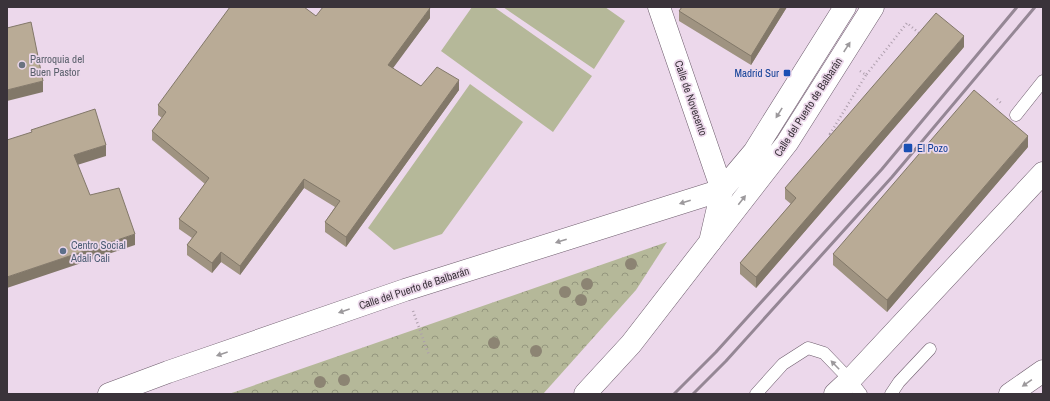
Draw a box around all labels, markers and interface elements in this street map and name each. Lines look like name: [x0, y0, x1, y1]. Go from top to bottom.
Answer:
one-way arrow: [843, 42, 851, 52]
place label: Parroquia del Buen Pastor: [30, 52, 84, 79]
street label: Calle del Puerto de Balbarán: [771, 55, 845, 159]
street label: Calle de Novecento: [672, 59, 710, 137]
marker: Parroquia del Buen Pastor: [17, 60, 27, 70]
place label: Madrid Sur: [734, 66, 779, 80]
marker: Madrid Sur: [782, 68, 792, 78]
one-way arrow: [775, 108, 783, 118]
place label: El Pozo: [917, 141, 948, 155]
marker: El Pozo: [902, 142, 914, 154]
one-way arrow: [738, 195, 747, 206]
one-way arrow: [679, 199, 691, 205]
place label: Centro Social Adali Cali: [70, 238, 126, 265]
one-way arrow: [555, 238, 567, 244]
marker: Centro Social Adali Cali: [58, 246, 68, 256]
street label: Calle del Puerto de Balbarán: [357, 264, 471, 312]
one-way arrow: [338, 309, 350, 315]
one-way arrow: [215, 351, 227, 357]
one-way arrow: [830, 360, 840, 370]
one-way arrow: [1021, 379, 1032, 387]

